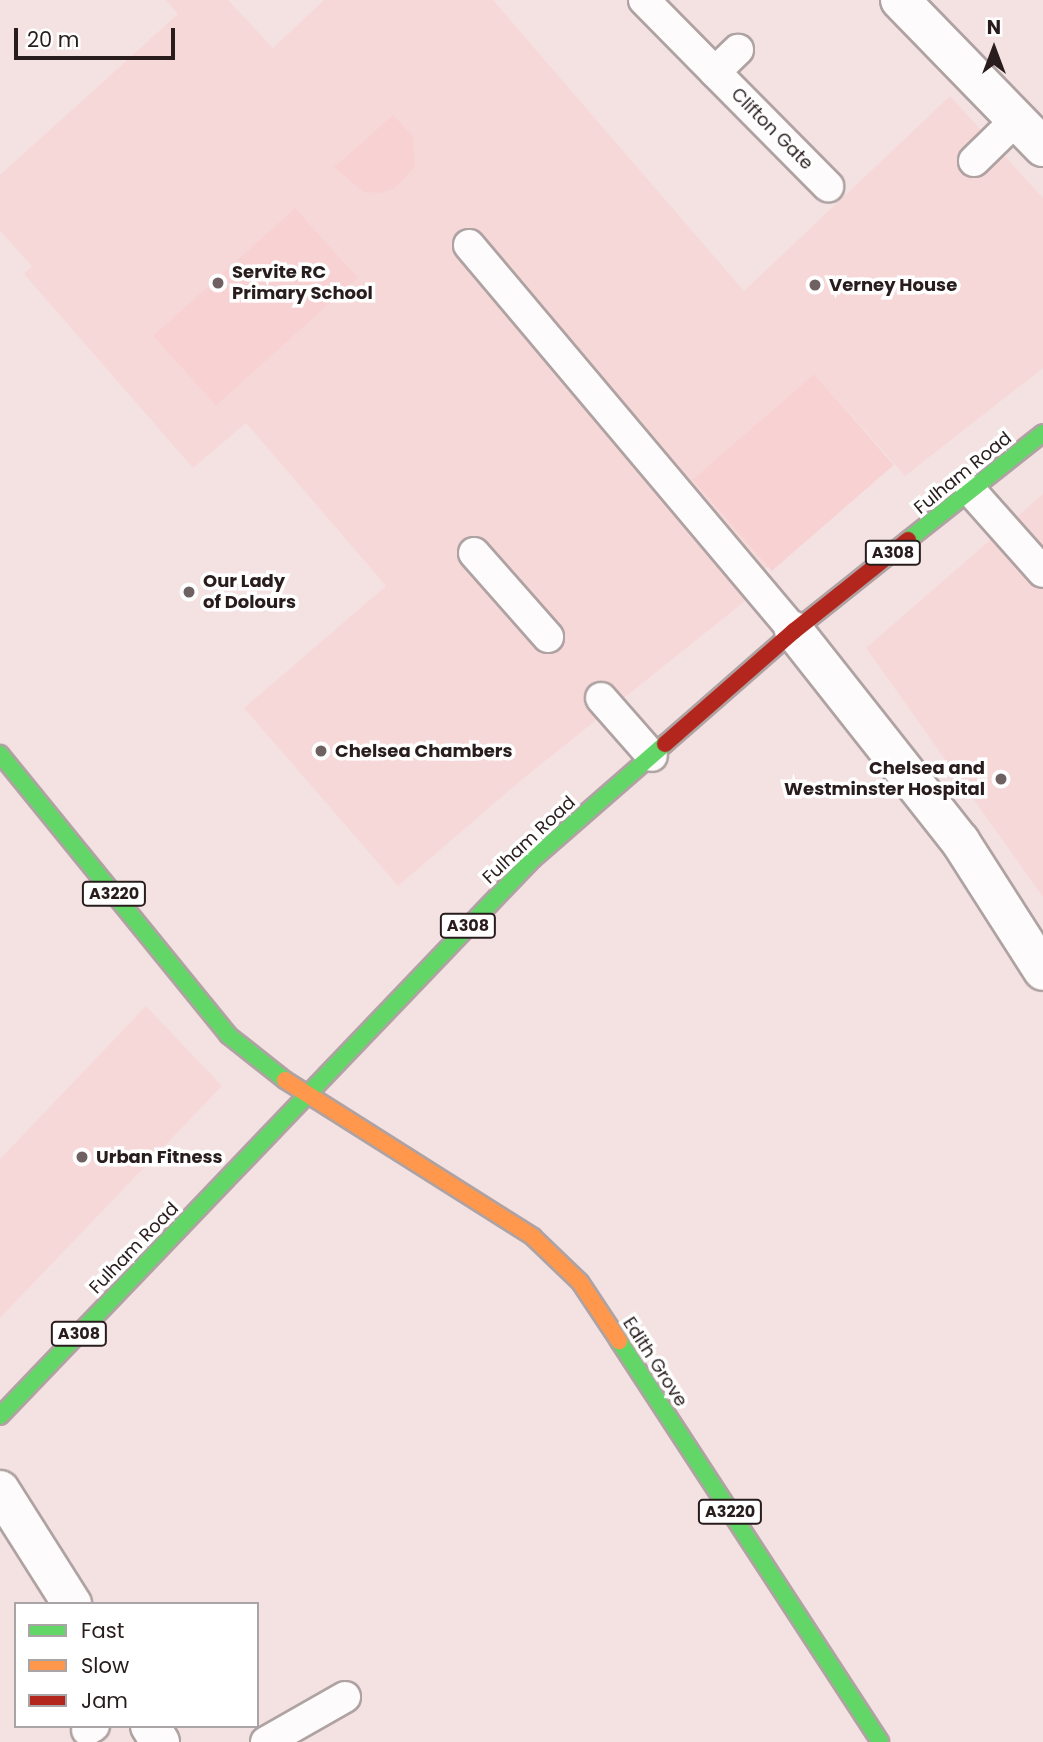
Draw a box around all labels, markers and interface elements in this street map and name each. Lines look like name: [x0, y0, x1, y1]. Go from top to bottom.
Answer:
scale bar: [18, 14, 178, 58]
north arrow: [959, 14, 1029, 84]
text: N: [987, 14, 1001, 41]
text: 20 m: [27, 25, 80, 54]
street label: Clifton Gate: [727, 84, 817, 174]
place label: Servite RC Primary School: [232, 262, 373, 304]
place label: Verney House: [829, 274, 957, 296]
marker: Servite RC Primary School: [210, 275, 226, 291]
marker: Verney House: [807, 277, 823, 293]
street label: Fulham Road: [910, 427, 1016, 519]
road number: A308: [863, 540, 923, 566]
place label: Our Lady of Dolours: [203, 571, 296, 614]
marker: Our Lady of Dolours: [181, 584, 197, 600]
place label: Chelsea Chambers: [335, 740, 513, 762]
marker: Chelsea Chambers: [313, 743, 329, 759]
place label: Chelsea and Westminster Hospital: [784, 758, 985, 800]
marker: Chelsea and Westminster Hospital: [991, 769, 1011, 789]
street label: Fulham Road: [478, 792, 580, 888]
road number: A3220: [81, 881, 147, 906]
road number: A308: [438, 914, 498, 938]
place label: Urban Fitness: [96, 1146, 223, 1168]
marker: Urban Fitness: [74, 1149, 90, 1165]
street label: Fulham Road: [85, 1198, 183, 1298]
street label: Edith Grove: [618, 1313, 692, 1411]
road number: A308: [49, 1322, 109, 1346]
road number: A3220: [697, 1500, 763, 1524]
legend: [14, 1602, 259, 1728]
text: Fast: [81, 1616, 124, 1645]
text: Slow: [81, 1651, 129, 1680]
text: Jam: [81, 1686, 128, 1715]

